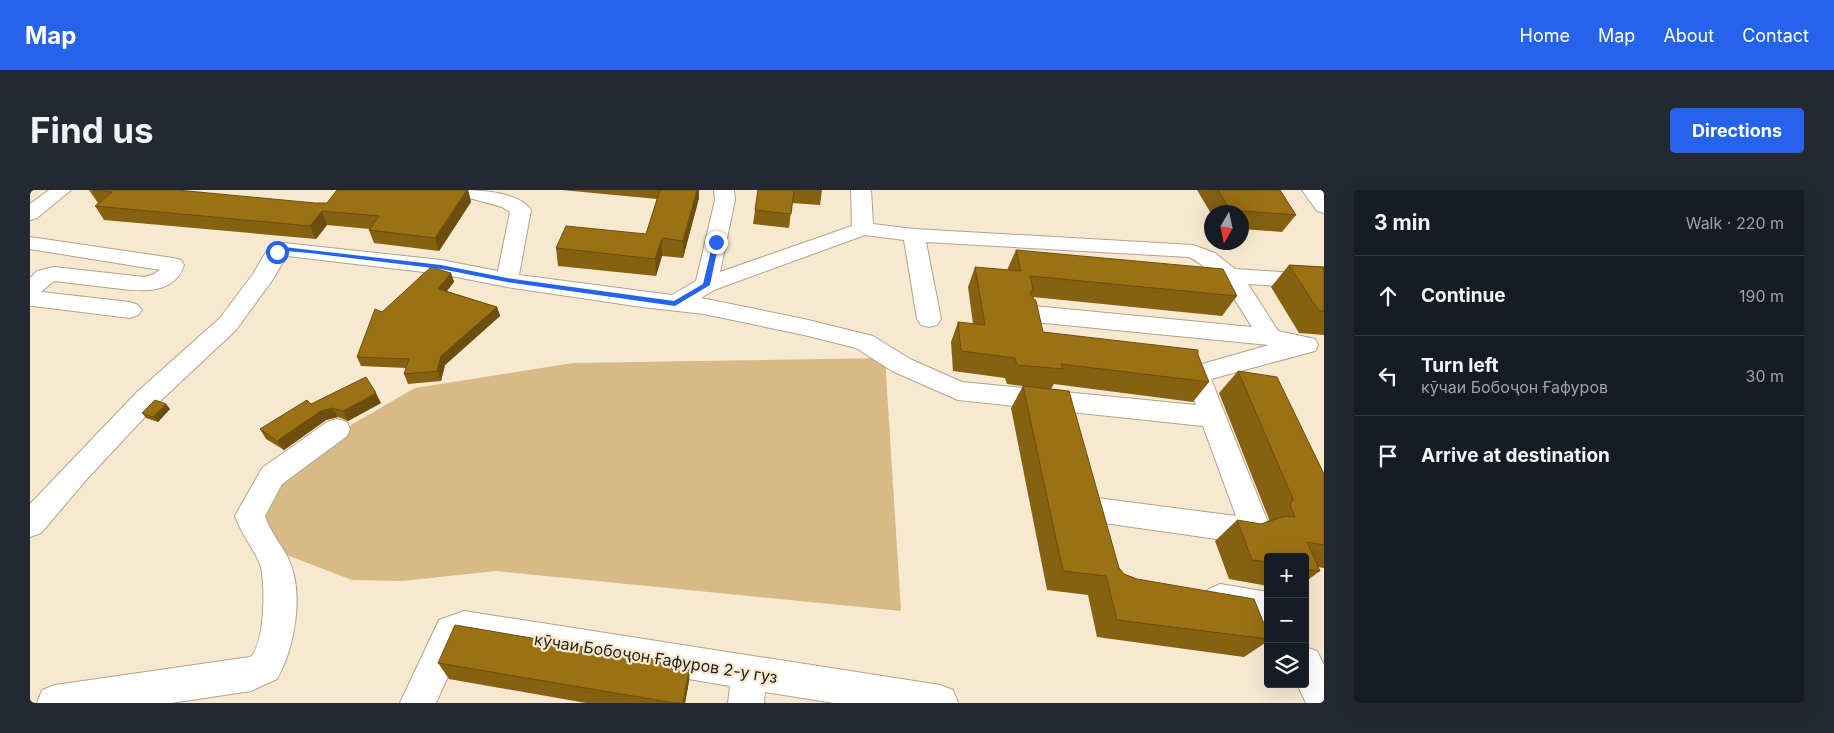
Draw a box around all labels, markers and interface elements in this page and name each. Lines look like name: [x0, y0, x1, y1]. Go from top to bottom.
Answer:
text: Map: [25, 21, 76, 50]
text: Home: [1520, 25, 1570, 46]
text: Map: [1598, 25, 1635, 46]
text: About: [1663, 25, 1714, 46]
text: Contact: [1742, 25, 1809, 46]
button: Directions: [1670, 108, 1804, 153]
text: Find us: [30, 109, 154, 151]
north arrow: [1204, 205, 1249, 250]
text: 3 min: [1374, 210, 1430, 235]
text: Walk · 220 m: [1686, 213, 1784, 233]
route end: [705, 231, 728, 254]
route start: [266, 241, 289, 264]
icon: ahead: [1374, 282, 1402, 310]
text: Continue: [1421, 284, 1506, 307]
text: 190 m: [1739, 286, 1784, 306]
text: Turn left: [1421, 354, 1499, 377]
icon: left: [1374, 362, 1402, 390]
text: 30 m: [1746, 366, 1784, 386]
text: кӯчаи Бобоҷон Ғафуров: [1421, 377, 1608, 397]
icon: arrive: [1374, 442, 1402, 470]
text: Arrive at destination: [1421, 444, 1610, 467]
map controls: [1264, 553, 1309, 688]
button: +: [1264, 553, 1309, 598]
button: −: [1264, 598, 1309, 643]
street label: кӯчаи Бобоҷон Ғафуров 2-у гуз: [533, 629, 779, 687]
button: layers: [1264, 643, 1309, 688]

